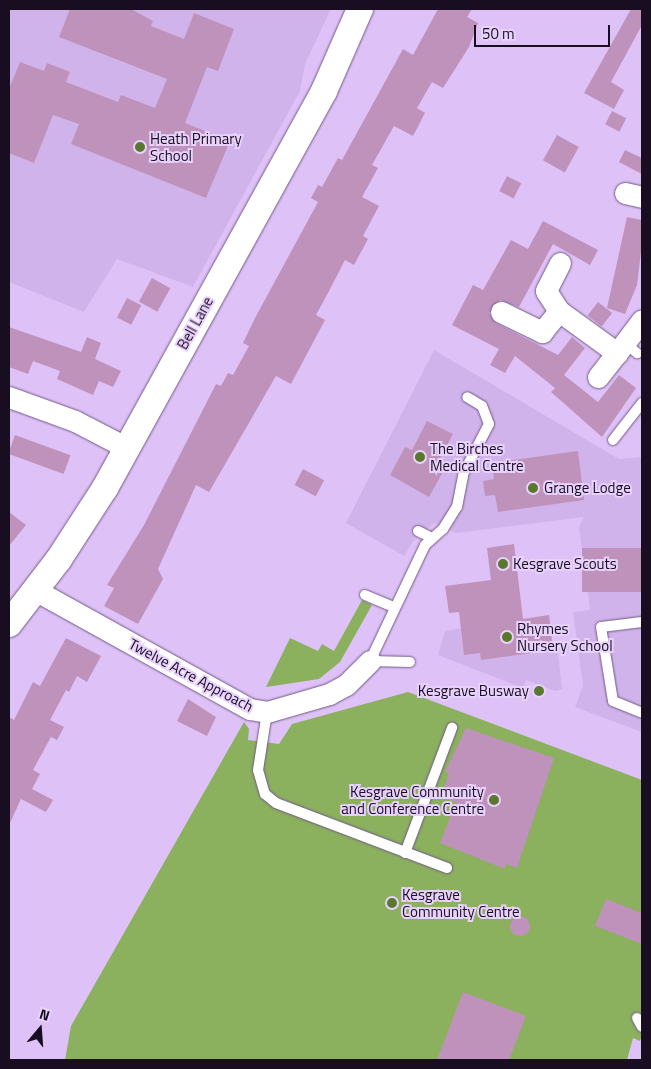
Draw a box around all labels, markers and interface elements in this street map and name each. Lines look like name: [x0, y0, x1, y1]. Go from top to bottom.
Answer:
scale bar: [476, 15, 612, 47]
text: 50 m: [482, 22, 515, 45]
place label: Heath Primary School: [150, 129, 242, 164]
marker: Heath Primary School: [134, 141, 146, 153]
street label: Bell Lane: [173, 294, 217, 352]
place label: The Birches Medical Centre: [430, 439, 524, 474]
marker: The Birches Medical Centre: [414, 451, 426, 463]
place label: Grange Lodge: [544, 479, 631, 497]
marker: Grange Lodge: [526, 481, 540, 495]
place label: Kesgrave Scouts: [513, 555, 617, 573]
marker: Kesgrave Scouts: [497, 558, 509, 570]
place label: Rhymes Nursery School: [517, 619, 613, 654]
marker: Rhymes Nursery School: [501, 631, 513, 643]
street label: Twelve Acre Approach: [126, 635, 256, 715]
place label: Kesgrave Busway: [418, 682, 529, 700]
marker: Kesgrave Busway: [533, 685, 545, 697]
place label: Kesgrave Community and Conference Centre: [341, 782, 484, 817]
marker: Kesgrave Community and Conference Centre: [488, 794, 500, 806]
place label: Kesgrave Community Centre: [402, 885, 520, 920]
marker: Kesgrave Community Centre: [386, 897, 398, 909]
text: N: [37, 1003, 53, 1026]
north arrow: [15, 1004, 65, 1054]

